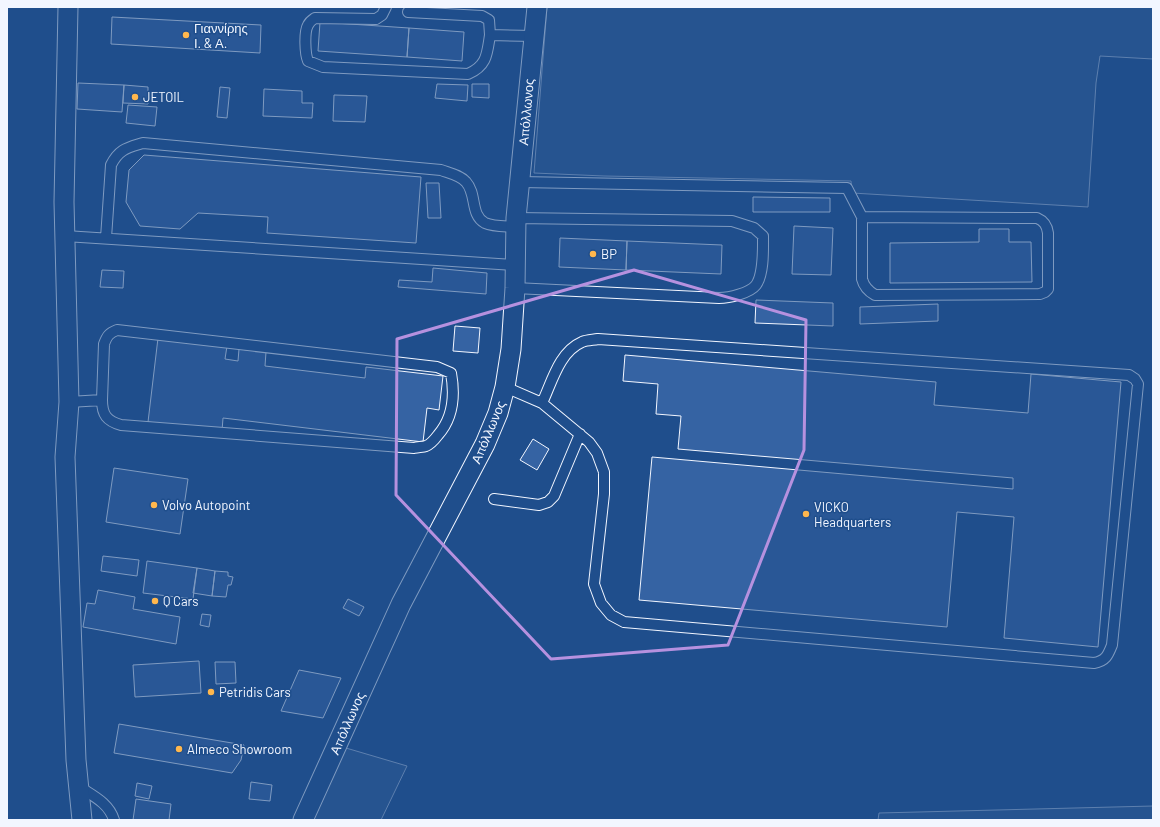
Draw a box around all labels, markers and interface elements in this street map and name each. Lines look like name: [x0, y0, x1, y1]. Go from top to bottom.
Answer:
place label: Γιαννίρης Ι. & Α.: [194, 20, 248, 51]
marker: Γιαννίρης Ι. & Α.: [181, 30, 191, 40]
street label: Απόλλωνος: [515, 78, 537, 146]
place label: JETOIL: [143, 89, 184, 105]
marker: JETOIL: [130, 92, 140, 102]
place label: BP: [601, 246, 617, 262]
marker: BP: [588, 249, 598, 259]
street label: Απόλλωνος: [468, 398, 508, 466]
place label: Volvo Autopoint: [162, 497, 250, 513]
place label: VICKO Headquarters: [814, 499, 891, 530]
marker: Volvo Autopoint: [149, 500, 159, 510]
marker: VICKO Headquarters: [801, 509, 811, 519]
place label: Q Cars: [163, 593, 198, 609]
marker: Q Cars: [150, 596, 160, 606]
place label: Petridis Cars: [219, 684, 291, 700]
marker: Petridis Cars: [206, 687, 216, 697]
street label: Απόλλωνος: [326, 689, 368, 757]
place label: Almeco Showroom: [187, 741, 292, 757]
marker: Almeco Showroom: [174, 744, 184, 754]

